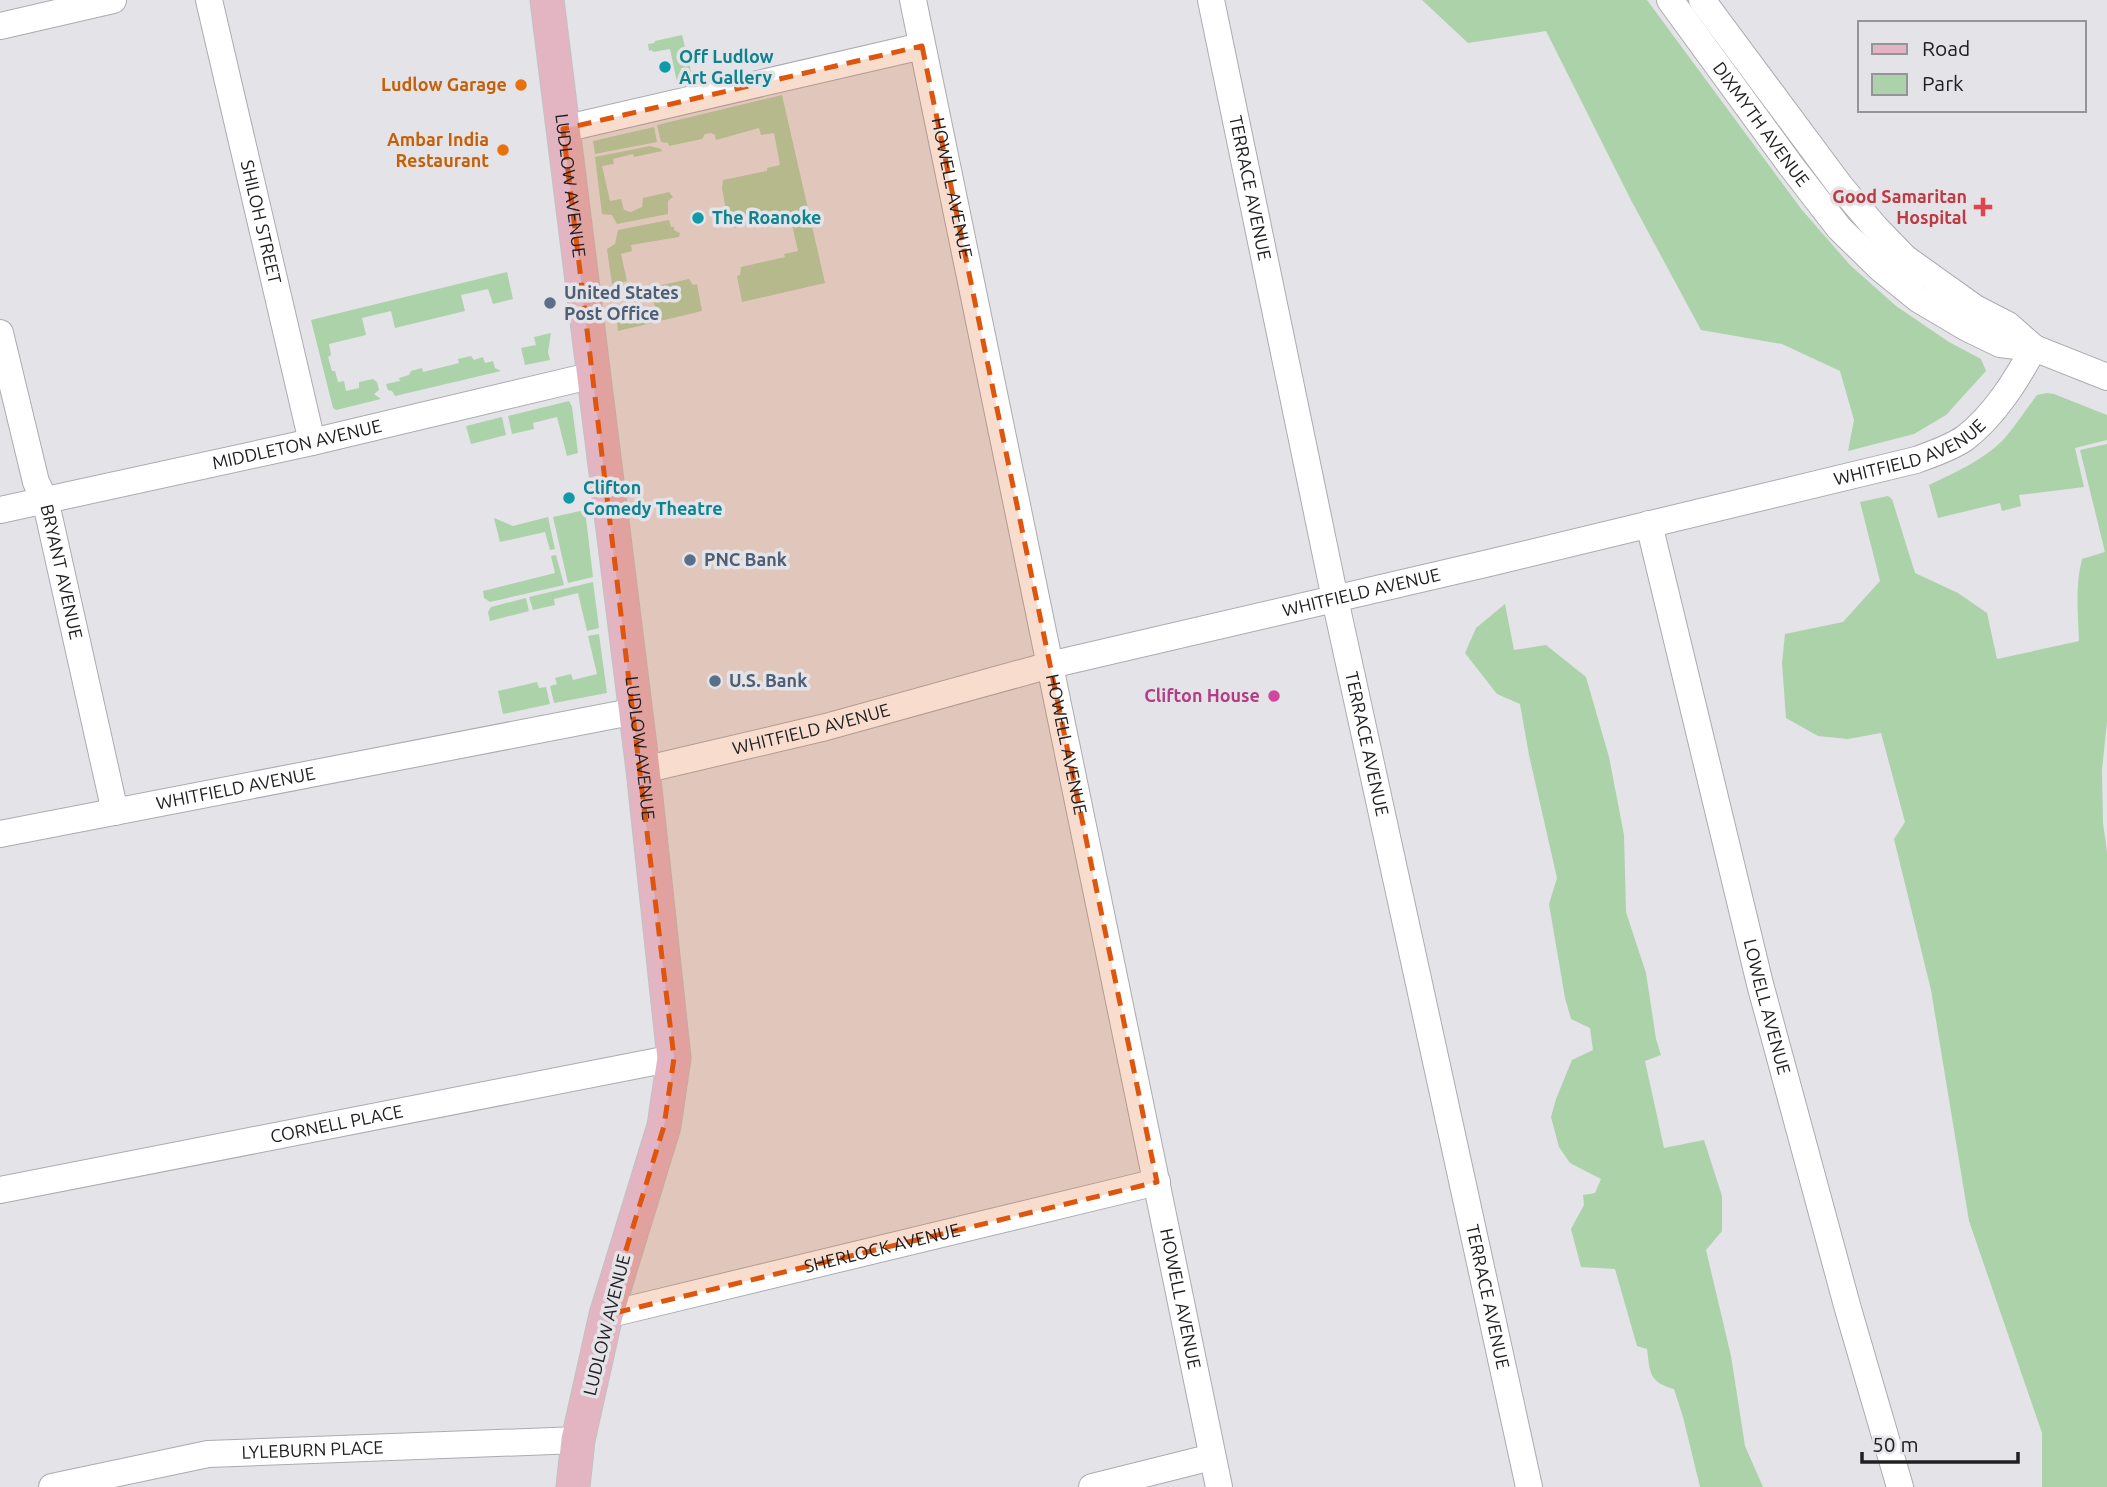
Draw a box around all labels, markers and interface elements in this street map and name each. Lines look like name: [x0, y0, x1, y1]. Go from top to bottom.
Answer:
legend: [1858, 21, 2086, 112]
text: Road: [1922, 36, 1970, 60]
place label: Off Ludlow Art Gallery: [679, 46, 774, 87]
street label: DIXMYTH AVENUE: [1709, 58, 1814, 190]
marker: Off Ludlow Art Gallery: [657, 59, 673, 75]
text: Park: [1922, 71, 1964, 95]
place label: Ludlow Garage: [381, 74, 507, 94]
marker: Ludlow Garage: [513, 77, 529, 93]
street label: LUDLOW AVENUE: [552, 112, 590, 259]
street label: TERRACE AVENUE: [1226, 114, 1276, 262]
street label: HOWELL AVENUE: [928, 116, 977, 260]
place label: Ambar India Restaurant: [387, 129, 489, 170]
marker: Ambar India Restaurant: [495, 142, 511, 158]
street label: SHILOH STREET: [238, 158, 286, 286]
place label: Good Samaritan Hospital: [1832, 186, 1968, 227]
marker: Good Samaritan Hospital: [1973, 197, 1993, 217]
place label: The Roanoke: [712, 207, 821, 227]
marker: The Roanoke: [690, 210, 706, 226]
place label: United States Post Office: [564, 282, 679, 323]
marker: United States Post Office: [542, 295, 558, 311]
street label: WHITFIELD AVENUE: [1832, 414, 1989, 488]
street label: MIDDLETON AVENUE: [210, 415, 383, 473]
place label: Clifton Comedy Theatre: [583, 477, 723, 518]
marker: Clifton Comedy Theatre: [561, 490, 577, 506]
street label: BRYANT AVENUE: [37, 502, 87, 641]
place label: PNC Bank: [704, 549, 787, 569]
marker: PNC Bank: [682, 552, 698, 568]
street label: WHITFIELD AVENUE: [1280, 564, 1442, 620]
street label: TERRACE AVENUE: [1342, 669, 1393, 818]
place label: U.S. Bank: [729, 670, 807, 690]
street label: HOWELL AVENUE: [1043, 672, 1091, 816]
marker: U.S. Bank: [707, 673, 723, 689]
street label: LUDLOW AVENUE: [622, 675, 659, 821]
place label: Clifton House: [1144, 685, 1260, 705]
marker: Clifton House: [1266, 688, 1282, 704]
street label: WHITFIELD AVENUE: [730, 699, 892, 758]
street label: WHITFIELD AVENUE: [154, 762, 317, 813]
street label: LOWELL AVENUE: [1740, 937, 1795, 1077]
street label: CORNELL PLACE: [268, 1100, 404, 1146]
street label: SHERLOCK AVENUE: [802, 1219, 962, 1276]
street label: TERRACE AVENUE: [1463, 1222, 1514, 1371]
street label: HOWELL AVENUE: [1157, 1226, 1205, 1371]
street label: LUDLOW AVENUE: [579, 1252, 633, 1397]
scale bar: [1862, 1420, 2018, 1464]
text: 50 m: [1872, 1432, 1919, 1456]
street label: LYLEBURN PLACE: [241, 1436, 384, 1462]

